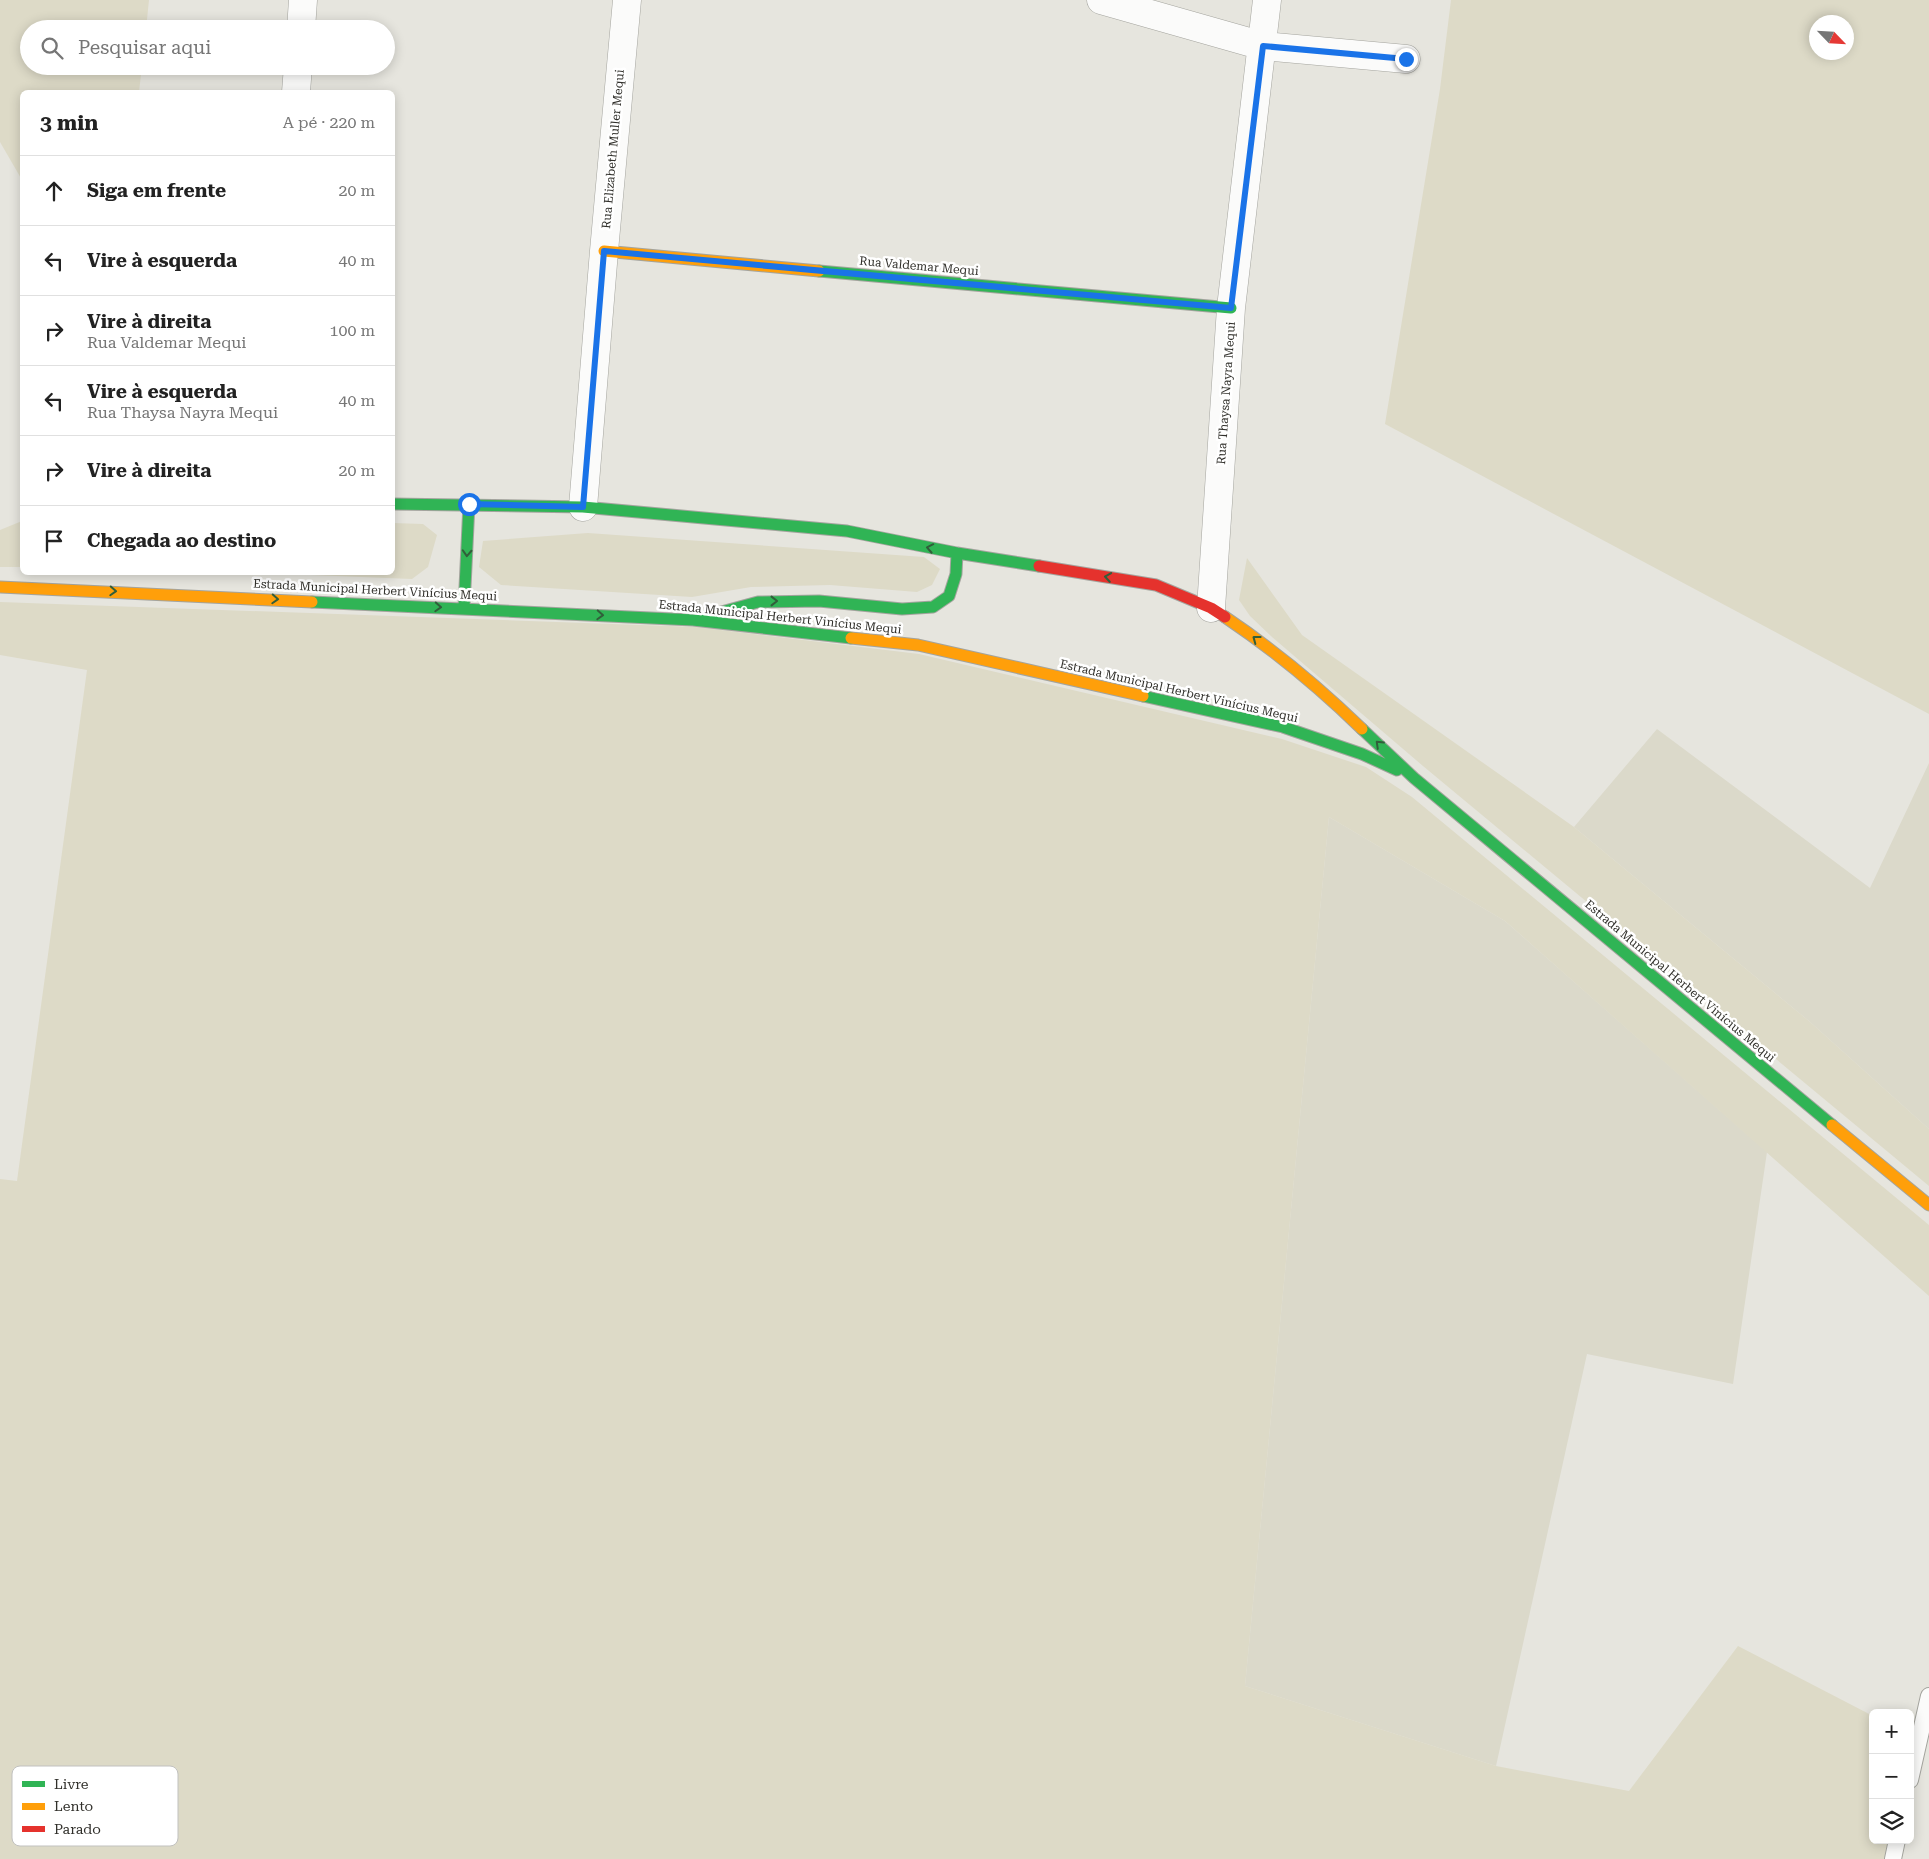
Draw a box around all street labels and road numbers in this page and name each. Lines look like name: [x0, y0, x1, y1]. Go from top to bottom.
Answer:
street label: Rua Elizabeth Muller Mequi: [599, 69, 627, 229]
street label: Rua Valdemar Mequi: [859, 254, 979, 278]
street label: Rua Thaysa Nayra Mequi: [1214, 321, 1238, 465]
street label: Estrada Municipal Herbert Vinícius Mequi: [253, 577, 497, 603]
street label: Estrada Municipal Herbert Vinícius Mequi: [658, 597, 902, 637]
street label: Estrada Municipal Herbert Vinícius Mequi: [1058, 657, 1300, 725]
street label: Estrada Municipal Herbert Vinícius Mequi: [1582, 897, 1778, 1065]

